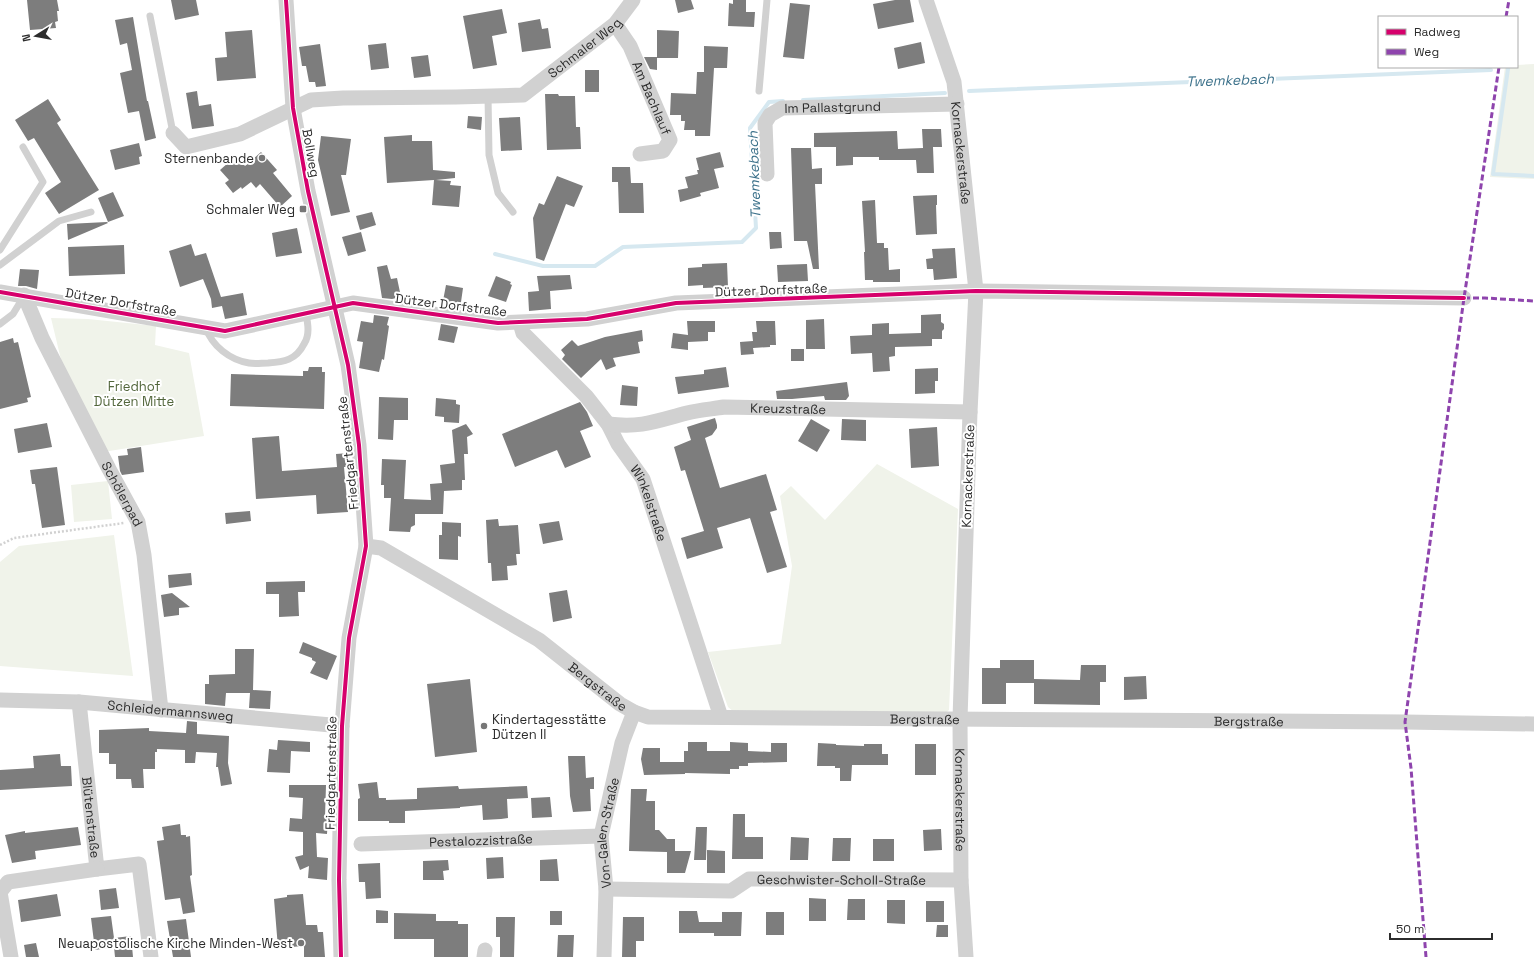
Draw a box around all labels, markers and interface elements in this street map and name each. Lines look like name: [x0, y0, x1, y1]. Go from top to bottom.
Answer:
street label: Schmaler Weg: [544, 14, 625, 81]
north arrow: [16, 16, 56, 56]
legend: [1378, 16, 1518, 68]
text: Radweg: [1414, 24, 1460, 40]
text: N: [19, 33, 34, 43]
text: Weg: [1414, 44, 1439, 60]
street label: Am Bachlauf: [629, 58, 675, 138]
water label: Twemkebach: [1186, 69, 1275, 91]
street label: Im Pallastgrund: [784, 97, 881, 116]
street label: Kornackerstraße: [948, 101, 975, 205]
street label: Bollweg: [298, 127, 324, 179]
water label: Twemkebach: [743, 130, 765, 219]
place label: Sternenbande: [164, 150, 254, 167]
marker: Sternenbande: [257, 153, 267, 163]
place label: Schmaler Weg: [206, 201, 295, 218]
marker: Schmaler Weg: [298, 204, 308, 214]
street label: Dützer Dorfstraße: [714, 280, 828, 300]
street label: Dützer Dorfstraße: [64, 284, 178, 320]
street label: Dützer Dorfstraße: [394, 290, 508, 320]
park label: Friedhof Dützen Mitte: [94, 378, 174, 410]
street label: Friedgartenstraße: [334, 395, 362, 511]
street label: Kreuzstraße: [750, 399, 826, 418]
street label: Kornackerstraße: [958, 424, 978, 528]
street label: Schölerpad: [98, 458, 147, 529]
street label: Winkelstraße: [627, 461, 671, 543]
street label: Bergstraße: [565, 658, 630, 715]
street label: Schleidermannsweg: [107, 696, 234, 725]
street label: Bergstraße: [890, 710, 960, 728]
place label: Kindertagesstätte Dützen II: [492, 711, 606, 743]
street label: Bergstraße: [1214, 712, 1284, 730]
street label: Friedgartenstraße: [322, 716, 340, 830]
marker: Kindertagesstätte Dützen II: [479, 721, 489, 731]
street label: Kornackerstraße: [952, 748, 969, 852]
street label: Blütenstraße: [79, 776, 104, 859]
street label: Von-Galen-Straße: [592, 776, 622, 889]
street label: Pestalozzistraße: [429, 830, 533, 850]
street label: Geschwister-Scholl-Straße: [757, 871, 926, 888]
scale bar: [1390, 915, 1492, 941]
text: 50 m: [1396, 921, 1424, 937]
place label: Neuapostolische Kirche Minden-West: [58, 935, 293, 952]
marker: Neuapostolische Kirche Minden-West: [296, 938, 306, 948]

